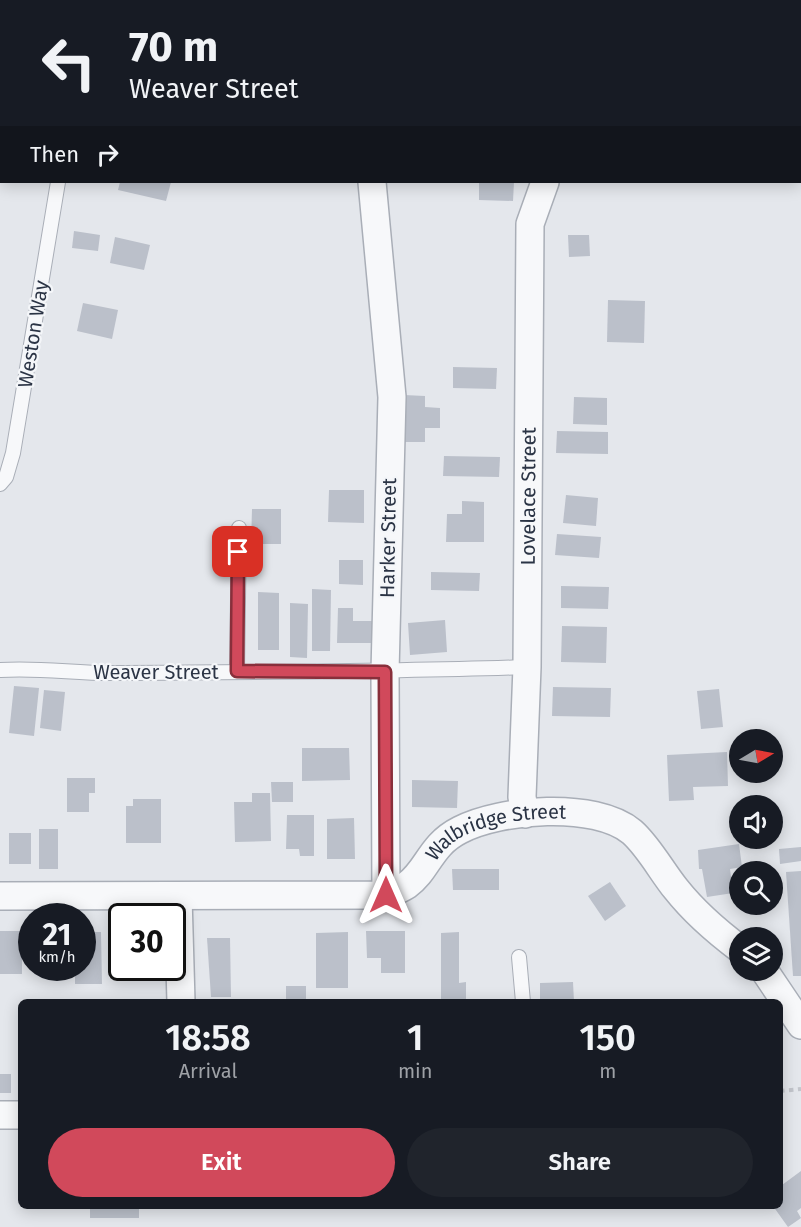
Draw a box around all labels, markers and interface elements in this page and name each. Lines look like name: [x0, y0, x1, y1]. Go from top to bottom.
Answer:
text: 70 m: [129, 22, 218, 72]
icon: left: [30, 24, 108, 102]
text: Weaver Street: [129, 73, 298, 105]
icon: right: [91, 138, 124, 171]
text: Then: [30, 141, 79, 168]
street label: Weston Way: [13, 278, 53, 389]
street label: Lovelace Street: [516, 426, 541, 565]
street label: Harker Street: [375, 477, 401, 598]
pin: [212, 526, 263, 577]
icon: arrive: [221, 535, 254, 568]
street label: Weaver Street: [93, 660, 220, 684]
north arrow: [729, 729, 783, 783]
map controls: [729, 729, 783, 981]
button: sound: [729, 795, 783, 849]
street label: Walbridge Street: [420, 799, 567, 865]
button: search: [729, 861, 783, 915]
position arrow: [354, 863, 418, 927]
speed limit sign: 30: [108, 903, 186, 981]
text: 21: [43, 917, 71, 953]
button: layers: [729, 927, 783, 981]
text: km/h: [38, 948, 76, 966]
text: 18:58: [165, 1016, 251, 1060]
text: 1: [407, 1016, 423, 1060]
text: 150: [580, 1016, 636, 1060]
text: Arrival: [179, 1059, 237, 1083]
text: min: [398, 1059, 432, 1083]
text: m: [599, 1059, 616, 1083]
button: Exit: [48, 1128, 395, 1197]
button: Share: [407, 1128, 753, 1197]

